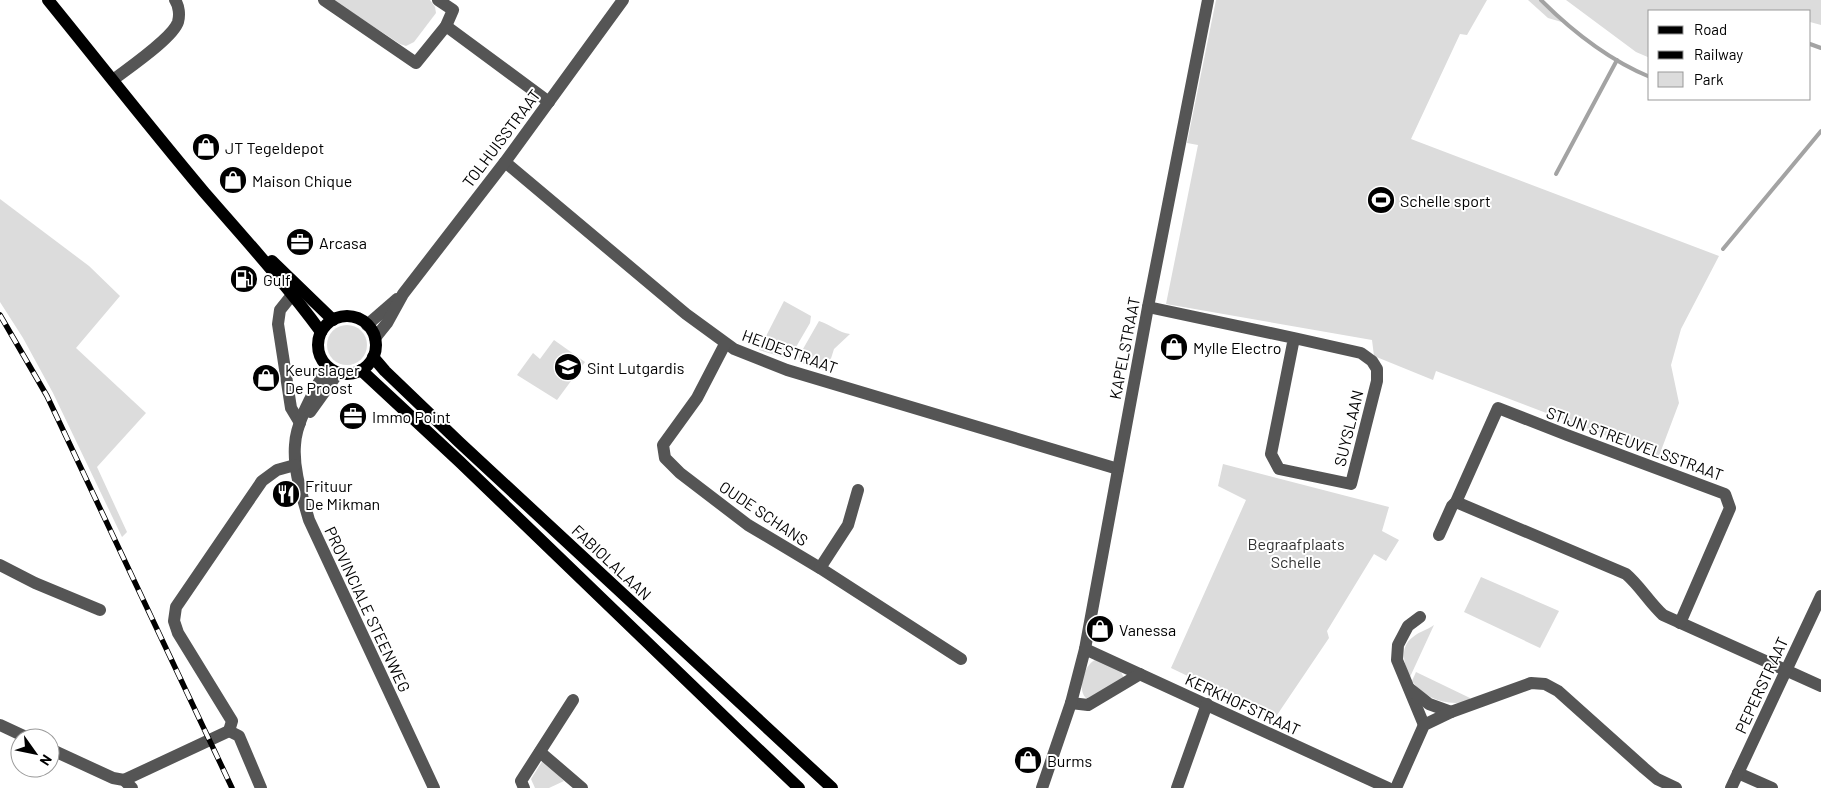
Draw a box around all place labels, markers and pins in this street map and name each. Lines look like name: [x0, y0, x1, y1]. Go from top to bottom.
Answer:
shop icon: JT Tegeldepot: [191, 132, 221, 162]
place label: JT Tegeldepot: [225, 138, 324, 157]
shop icon: Maison Chique: [218, 165, 248, 195]
place label: Maison Chique: [252, 171, 352, 190]
sports icon: Schelle sport: [1366, 185, 1396, 215]
place label: Schelle sport: [1400, 191, 1491, 210]
office icon: Arcasa: [285, 227, 315, 257]
place label: Arcasa: [319, 233, 367, 252]
fuel station icon: Gulf: [229, 264, 259, 294]
place label: Gulf: [263, 270, 291, 289]
shop icon: Mylle Electro: [1159, 332, 1189, 362]
place label: Mylle Electro: [1193, 338, 1281, 357]
school or university icon: Sint Lutgardis: [553, 352, 583, 382]
place label: Sint Lutgardis: [587, 358, 684, 377]
place label: Keurslager De Proost: [285, 360, 360, 397]
shop icon: Keurslager De Proost: [251, 363, 281, 393]
office icon: Immo Point: [338, 401, 368, 431]
place label: Immo Point: [372, 407, 451, 426]
place label: Frituur De Mikman: [305, 476, 380, 513]
restaurant icon: Frituur De Mikman: [271, 479, 301, 509]
shop icon: Vanessa: [1085, 614, 1115, 644]
place label: Vanessa: [1119, 620, 1176, 639]
shop icon: Burms: [1013, 745, 1043, 775]
place label: Burms: [1047, 751, 1092, 770]

